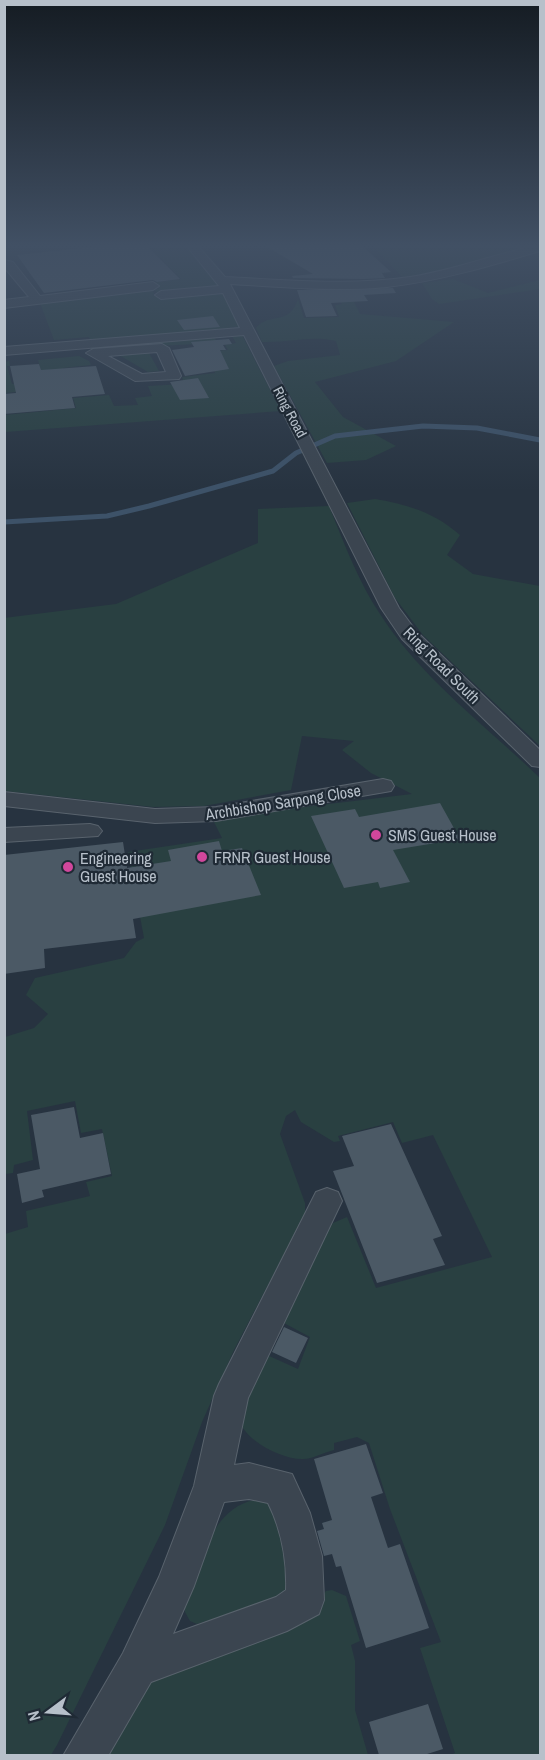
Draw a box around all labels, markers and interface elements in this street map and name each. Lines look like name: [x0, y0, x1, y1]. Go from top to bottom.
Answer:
street label: Ring Road: [269, 384, 311, 440]
street label: Ring Road South: [399, 622, 485, 708]
street label: Archbishop Sarpong Close: [203, 779, 362, 825]
place label: SMS Guest House: [388, 824, 497, 846]
marker: SMS Guest House: [369, 828, 383, 842]
place label: FRNR Guest House: [214, 846, 331, 868]
place label: Engineering Guest House: [80, 847, 157, 887]
marker: FRNR Guest House: [195, 850, 209, 864]
marker: Engineering Guest House: [61, 860, 75, 874]
north arrow: [18, 1682, 78, 1742]
text: N: [22, 1709, 45, 1724]

